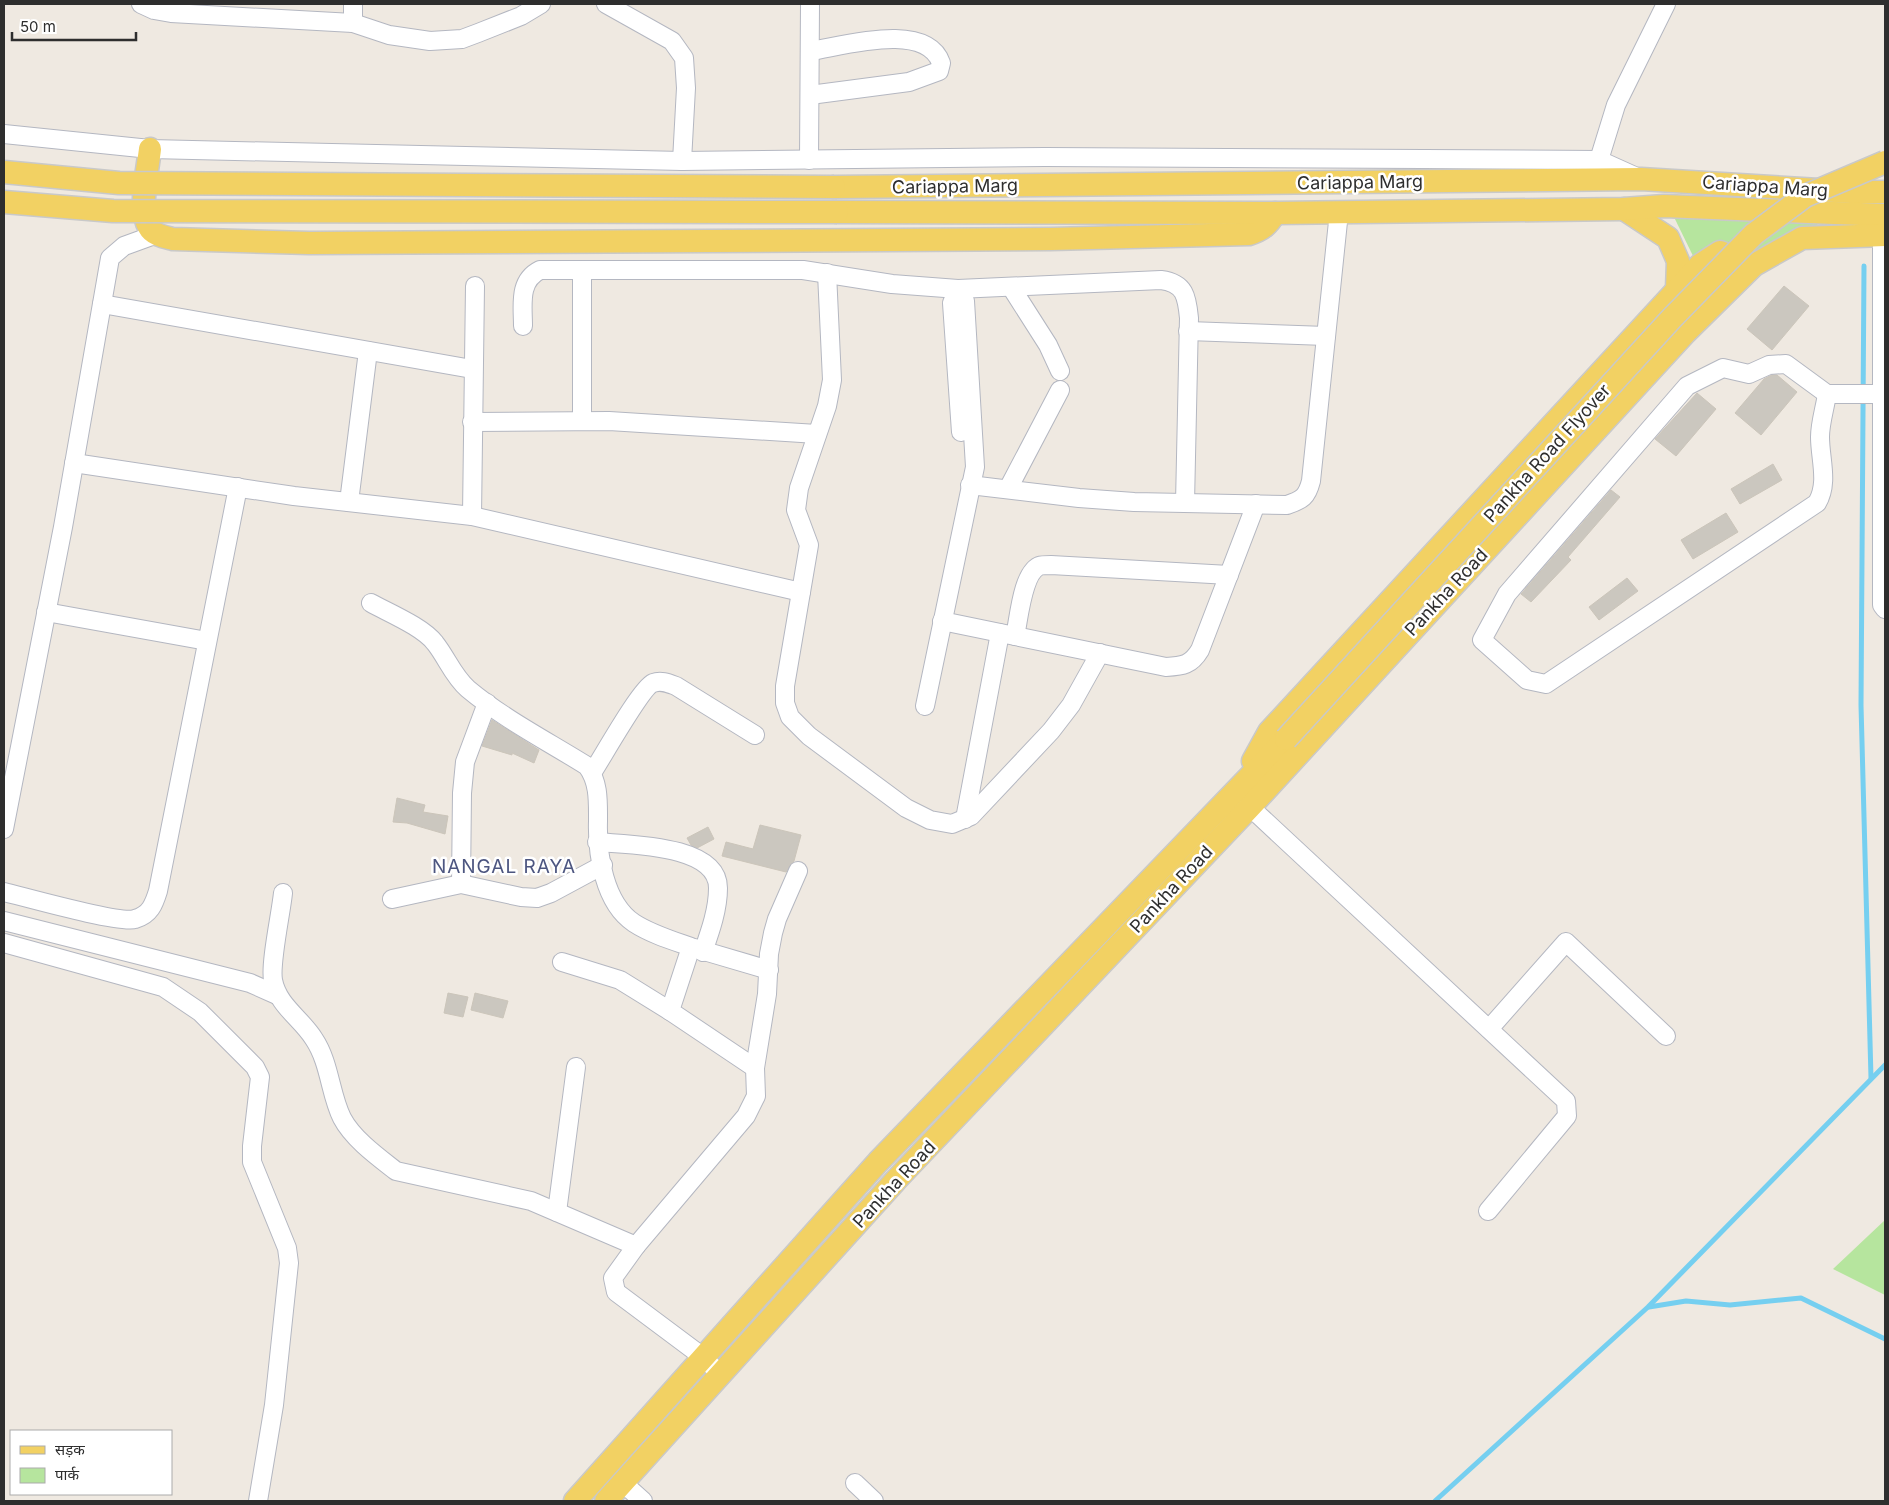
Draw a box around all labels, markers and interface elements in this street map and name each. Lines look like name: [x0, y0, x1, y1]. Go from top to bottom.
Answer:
scale bar: [12, 10, 136, 42]
text: 50 m: [20, 17, 56, 36]
street label: Cariappa Marg: [1297, 170, 1423, 194]
street label: Cariappa Marg: [1701, 171, 1829, 201]
street label: Cariappa Marg: [892, 174, 1018, 198]
street label: Pankha Road Flyover: [1479, 379, 1615, 526]
street label: Pankha Road: [1400, 544, 1492, 640]
street label: Pankha Road: [1125, 841, 1217, 937]
district label: NANGAL RAYA: [432, 855, 576, 878]
street label: Pankha Road: [848, 1136, 940, 1232]
legend: [10, 1430, 172, 1495]
text: सड़क: [55, 1440, 85, 1459]
text: पार्क: [55, 1465, 79, 1484]

